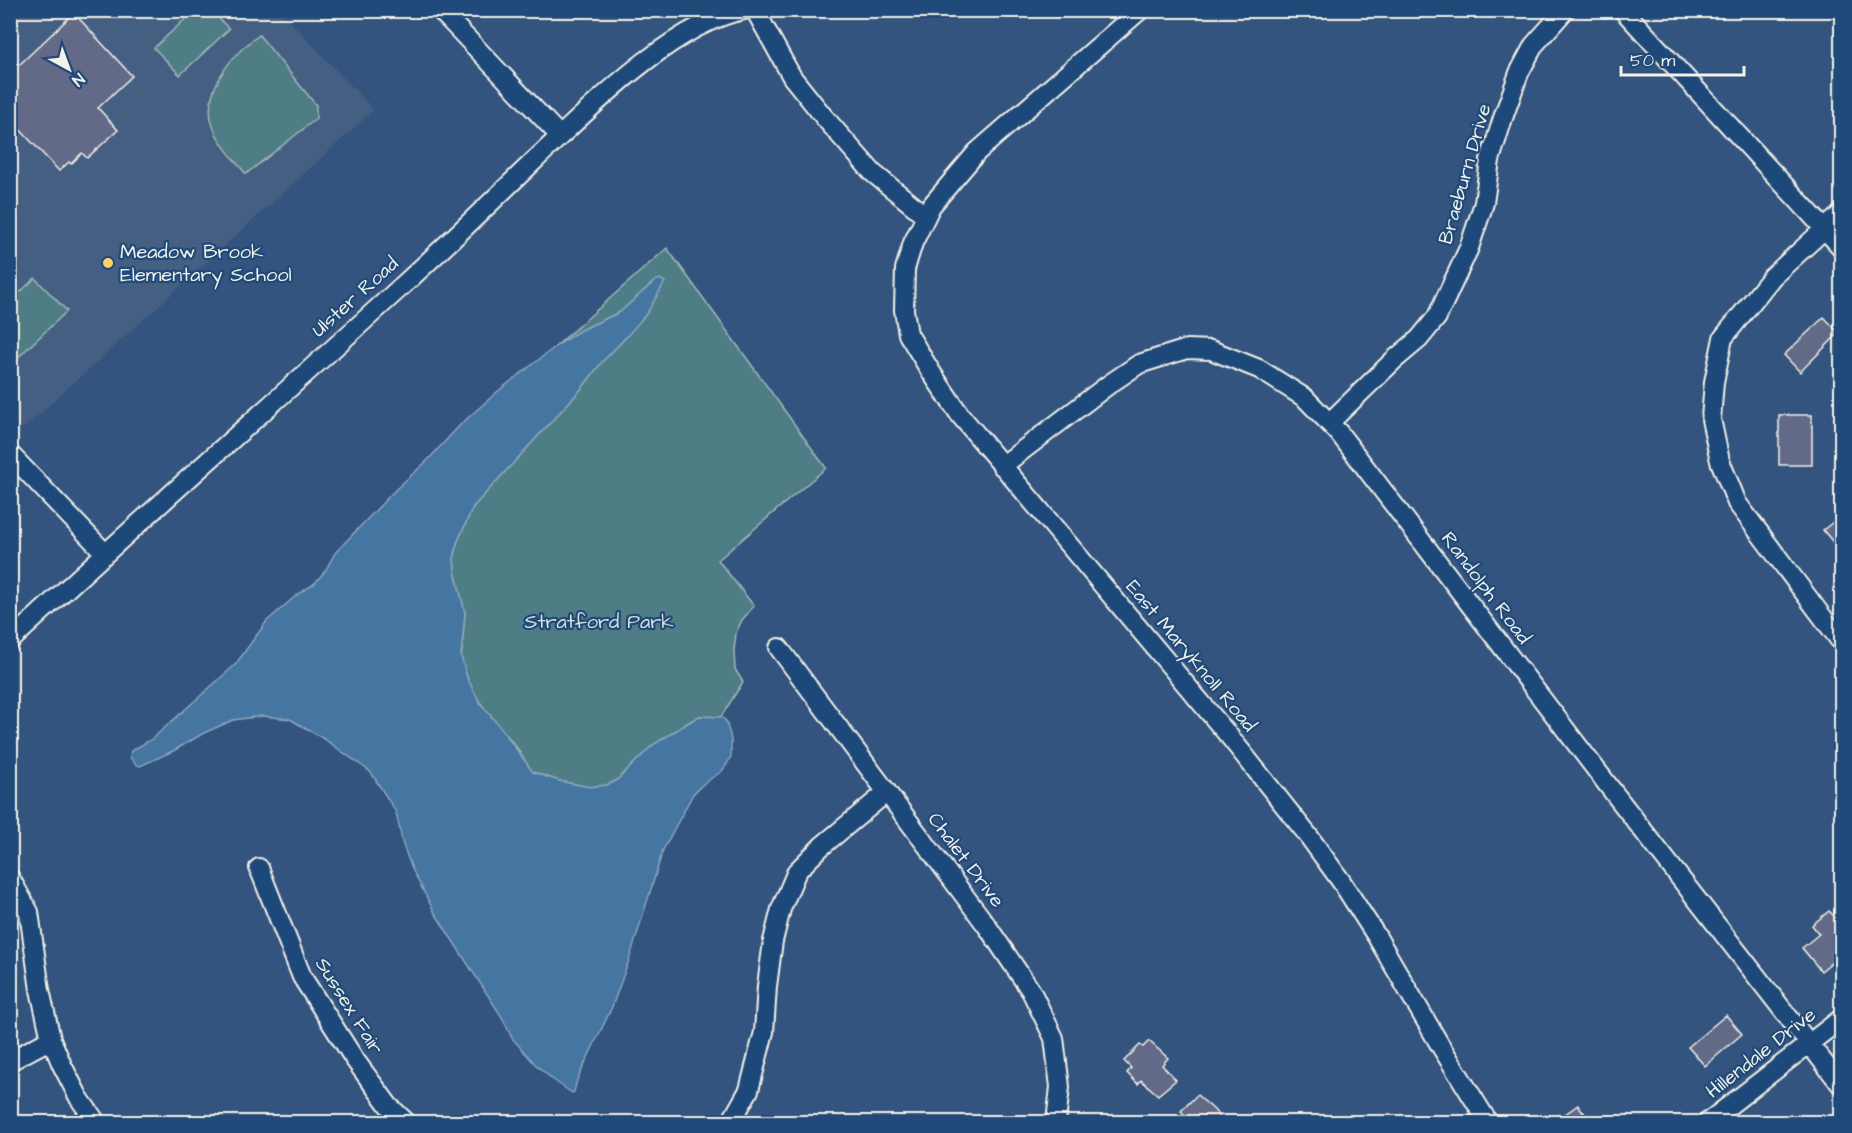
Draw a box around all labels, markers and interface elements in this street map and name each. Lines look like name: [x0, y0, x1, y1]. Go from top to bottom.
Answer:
north arrow: [39, 39, 99, 99]
scale bar: [1621, 39, 1744, 77]
text: 50 m: [1630, 48, 1675, 73]
text: N: [67, 68, 89, 91]
street label: Braeburn Drive: [1432, 100, 1498, 248]
place label: Meadow Brook Elementary School: [120, 238, 292, 290]
street label: Ulster Road: [305, 250, 405, 344]
marker: Meadow Brook Elementary School: [101, 256, 115, 270]
street label: Randolph Road: [1434, 526, 1538, 650]
street label: East Maryknoll Road: [1118, 574, 1263, 739]
park label: Stratford Park: [525, 608, 673, 636]
street label: Chalet Drive: [921, 807, 1011, 913]
street label: Sussex Fair: [308, 952, 390, 1060]
street label: Hillendale Drive: [1700, 1001, 1822, 1105]

